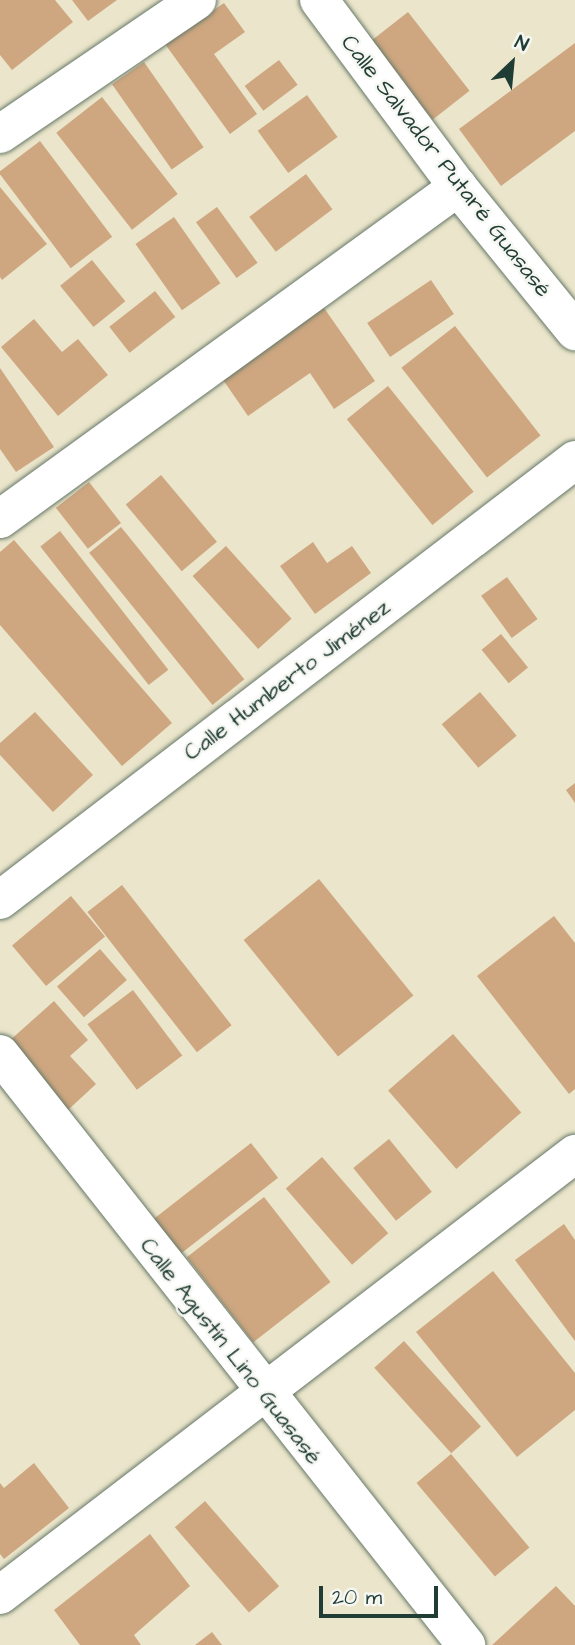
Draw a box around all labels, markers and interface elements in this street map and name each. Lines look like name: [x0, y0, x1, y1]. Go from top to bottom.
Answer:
north arrow: [477, 28, 547, 98]
street label: Calle Salvador Putaré Guasasé: [335, 29, 557, 303]
text: N: [510, 29, 533, 58]
street label: Calle Humberto Jiménez: [178, 593, 396, 767]
street label: Calle Agustín Lino Guasasé: [134, 1232, 328, 1470]
scale bar: [323, 1572, 442, 1616]
text: 20 m: [332, 1583, 382, 1612]

